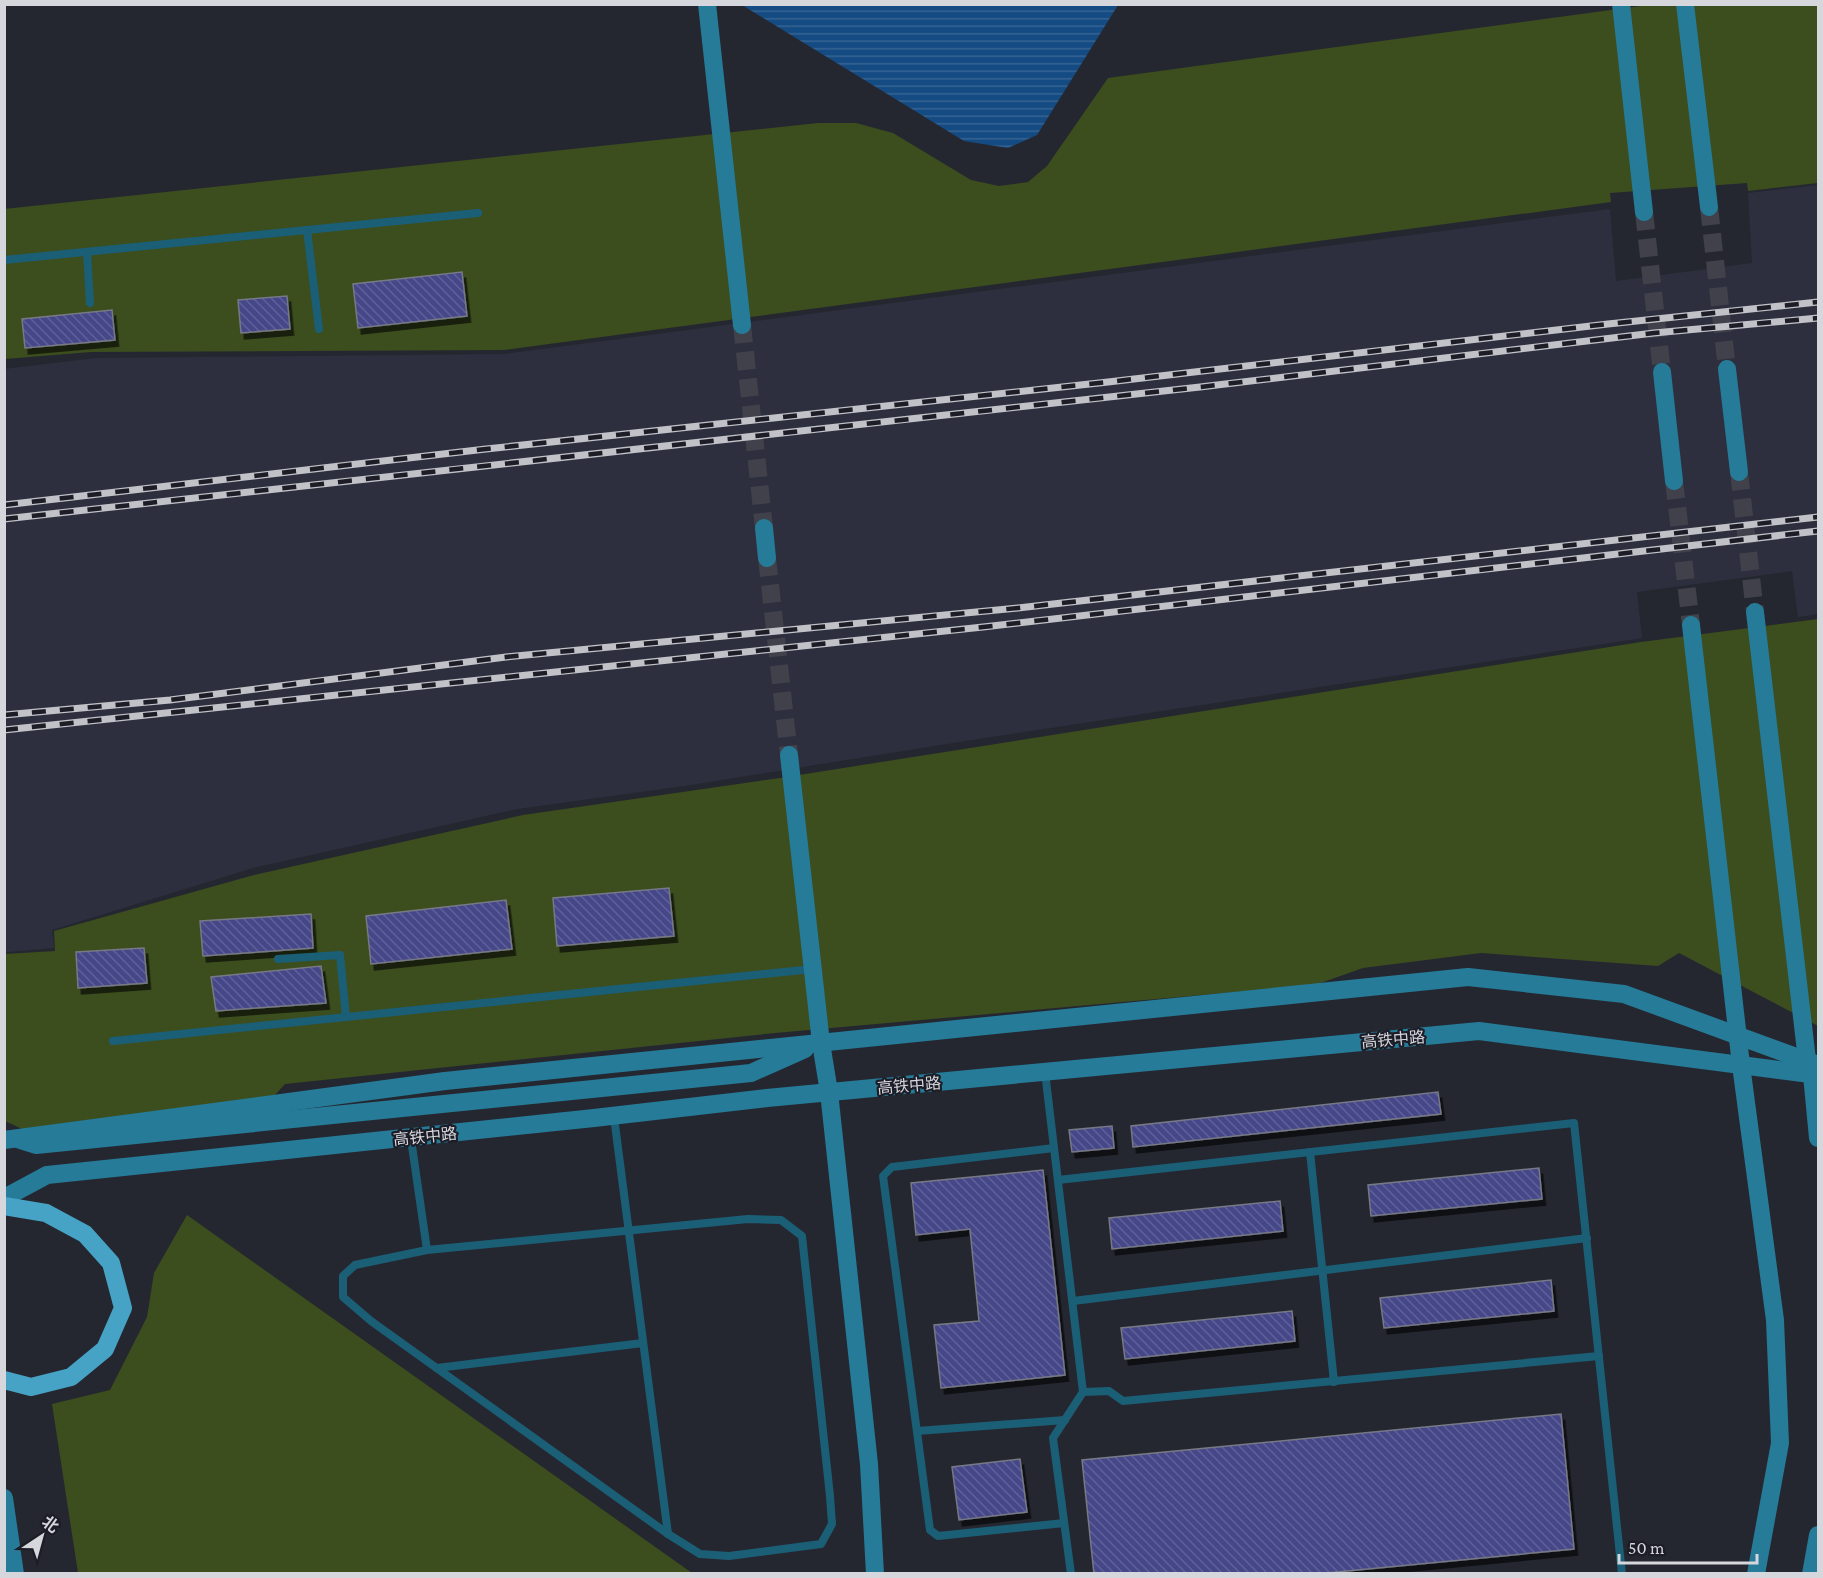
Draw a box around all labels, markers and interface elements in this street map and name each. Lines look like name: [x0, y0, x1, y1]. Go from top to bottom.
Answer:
street label: 高铁中路: [1360, 1028, 1426, 1051]
street label: 高铁中路: [876, 1074, 942, 1097]
street label: 高铁中路: [392, 1125, 458, 1148]
north arrow: [12, 1506, 72, 1566]
text: 北: [39, 1513, 62, 1536]
scale bar: [1619, 1527, 1757, 1565]
text: 50 m: [1628, 1538, 1665, 1558]

